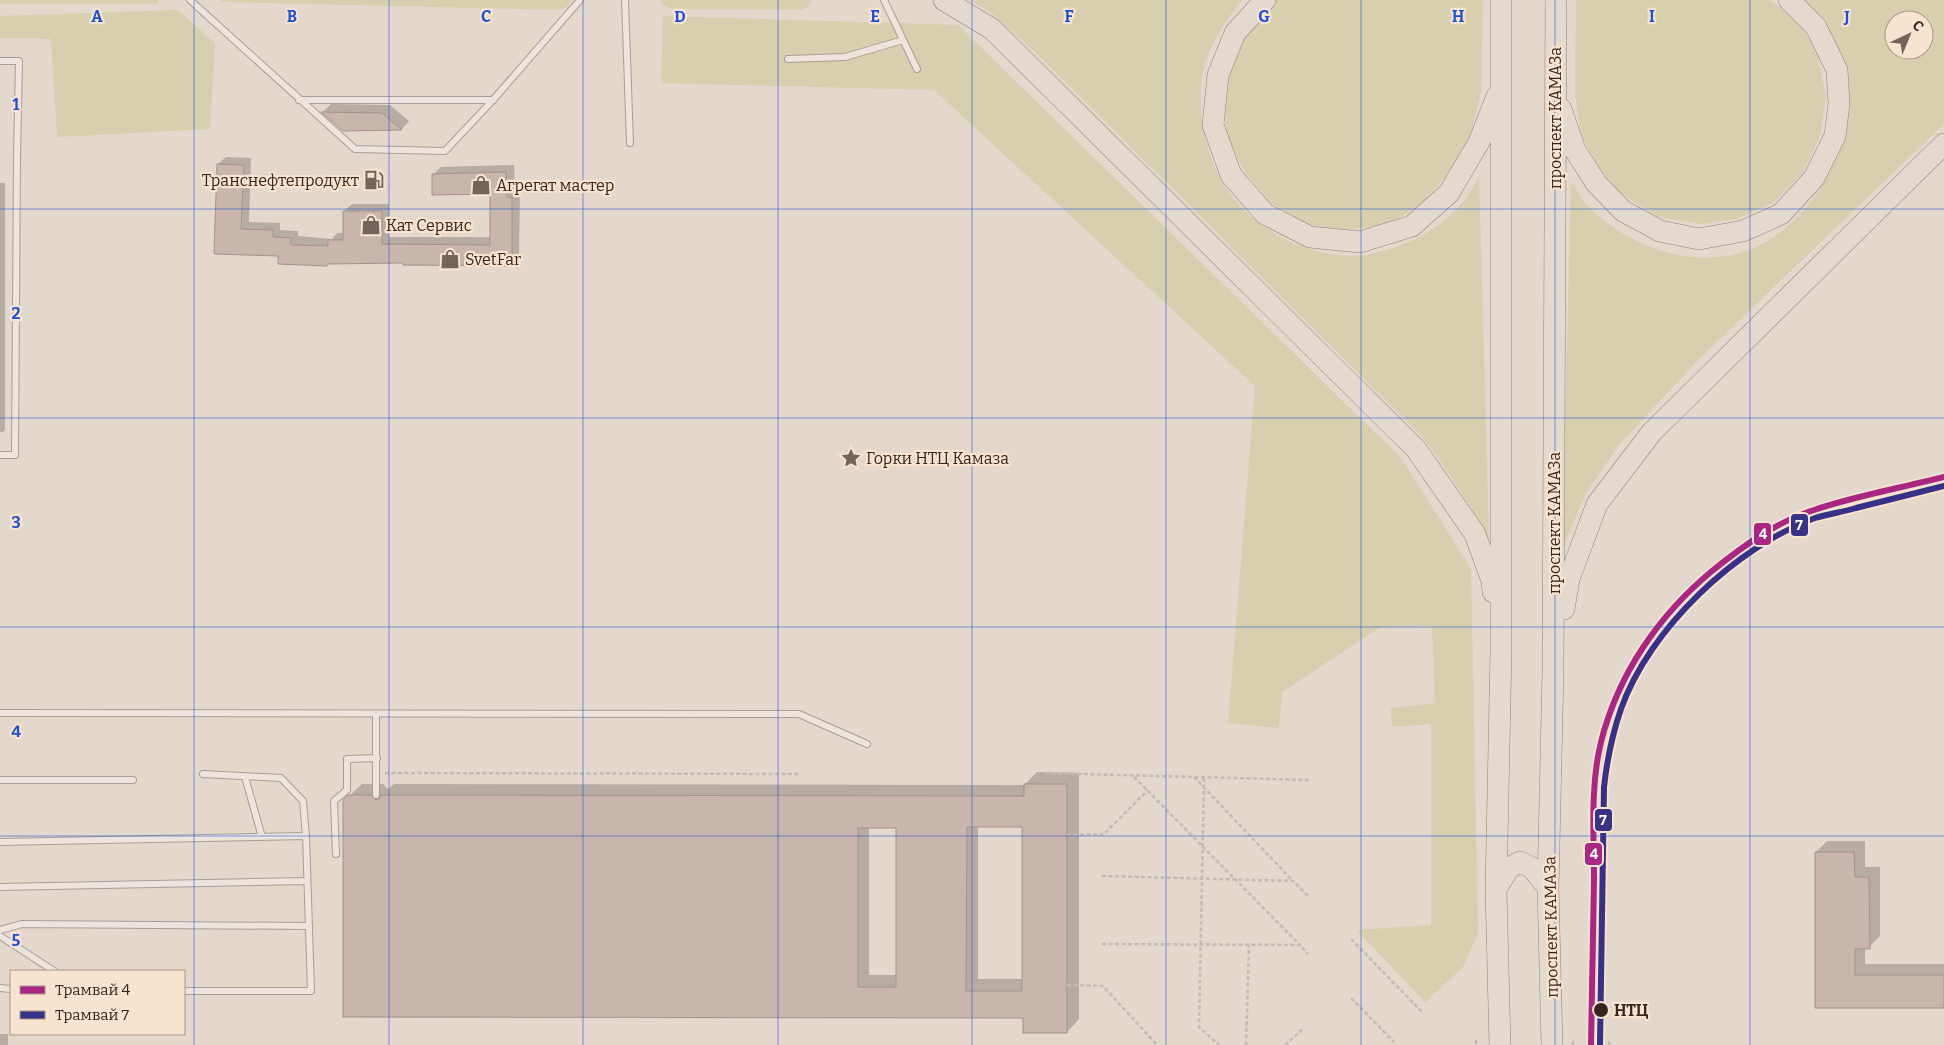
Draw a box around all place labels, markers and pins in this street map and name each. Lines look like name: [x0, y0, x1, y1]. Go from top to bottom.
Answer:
fuel station icon: Транснефтепродукт: [363, 169, 385, 191]
place label: Транснефтепродукт: [202, 171, 359, 190]
shop icon: Агрегат мастер: [470, 174, 492, 196]
place label: Агрегат мастер: [496, 176, 614, 195]
shop icon: Кат Сервис: [360, 214, 382, 236]
place label: Кат Сервис: [386, 216, 472, 235]
shop icon: SvetFar: [439, 248, 461, 270]
place label: SvetFar: [465, 250, 521, 269]
place icon: Горки НТЦ Камаза: [840, 447, 862, 469]
place label: Горки НТЦ Камаза: [866, 449, 1009, 468]
marker: НТЦ: [1592, 1001, 1610, 1019]
place label: НТЦ: [1614, 1001, 1649, 1020]

